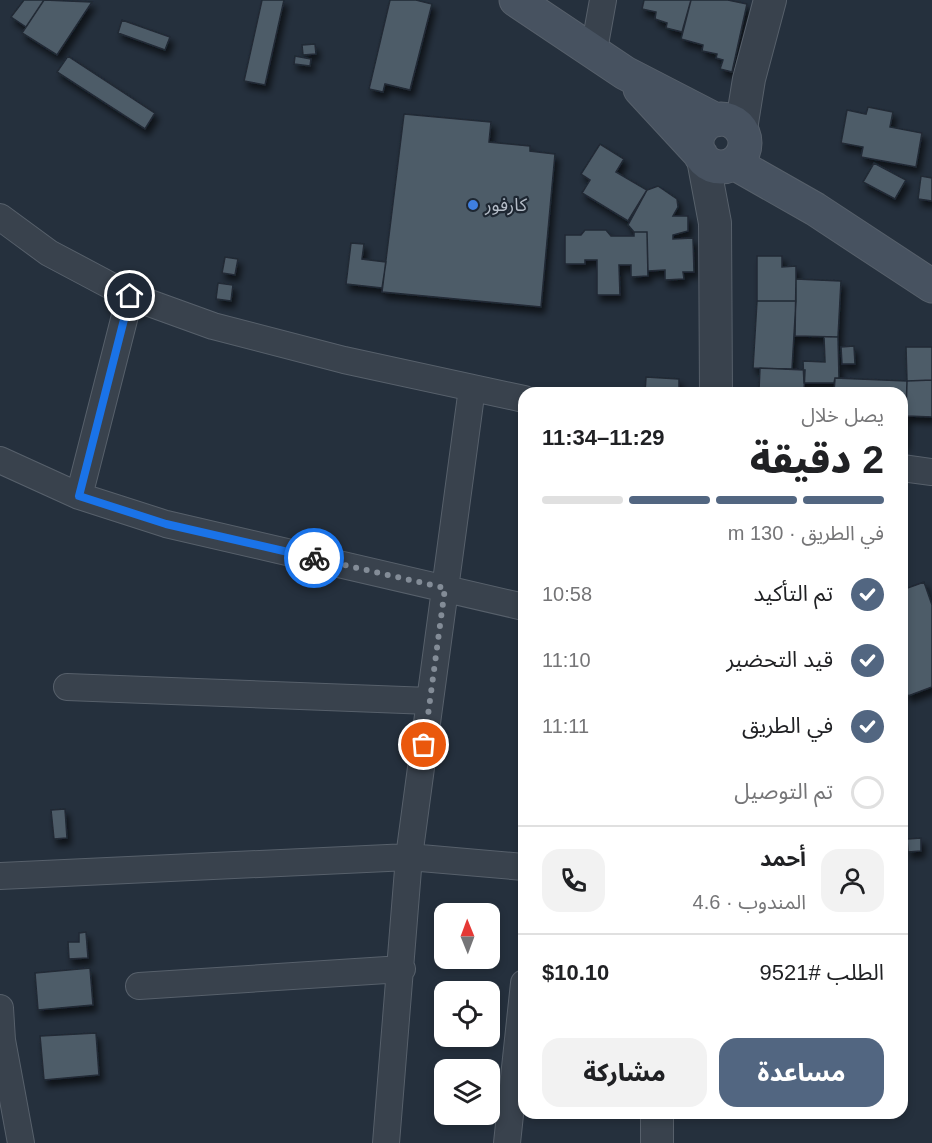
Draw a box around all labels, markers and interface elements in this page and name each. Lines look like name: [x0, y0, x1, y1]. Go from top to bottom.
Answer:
place label: كارفور: [484, 195, 527, 216]
marker: كارفور: [466, 198, 480, 212]
pin: [104, 270, 155, 321]
icon: home: [113, 279, 146, 312]
text: يصل خلال: [801, 404, 884, 426]
text: 11:29–11:34: [542, 425, 664, 450]
text: 2 دقيقة: [750, 438, 884, 481]
text: في الطريق · 130 m: [728, 522, 884, 544]
courier: [284, 528, 344, 588]
icon: bike: [298, 542, 331, 575]
icon: check: [851, 578, 884, 611]
text: تم التأكيد: [753, 581, 833, 606]
text: 10:58: [542, 583, 592, 605]
icon: check: [851, 644, 884, 677]
text: قيد التحضير: [726, 647, 833, 672]
text: 11:10: [542, 649, 591, 671]
icon: check: [851, 710, 884, 743]
text: في الطريق: [742, 713, 833, 738]
text: 11:11: [542, 715, 589, 737]
pin: [398, 719, 449, 770]
icon: bag: [407, 728, 440, 761]
text: تم التوصيل: [734, 779, 833, 804]
text: أحمد: [760, 846, 806, 871]
button: phone: [542, 849, 605, 912]
button: person: [821, 849, 884, 912]
text: المندوب · 4.6: [693, 891, 806, 913]
north arrow: [434, 903, 500, 969]
map controls: [434, 903, 500, 1125]
text: $10.10: [542, 960, 609, 985]
text: الطلب #9521: [759, 960, 884, 985]
button: locate: [434, 981, 500, 1047]
button: مشاركة: [542, 1038, 707, 1107]
button: مساعدة: [719, 1038, 884, 1107]
button: layers: [434, 1059, 500, 1125]

